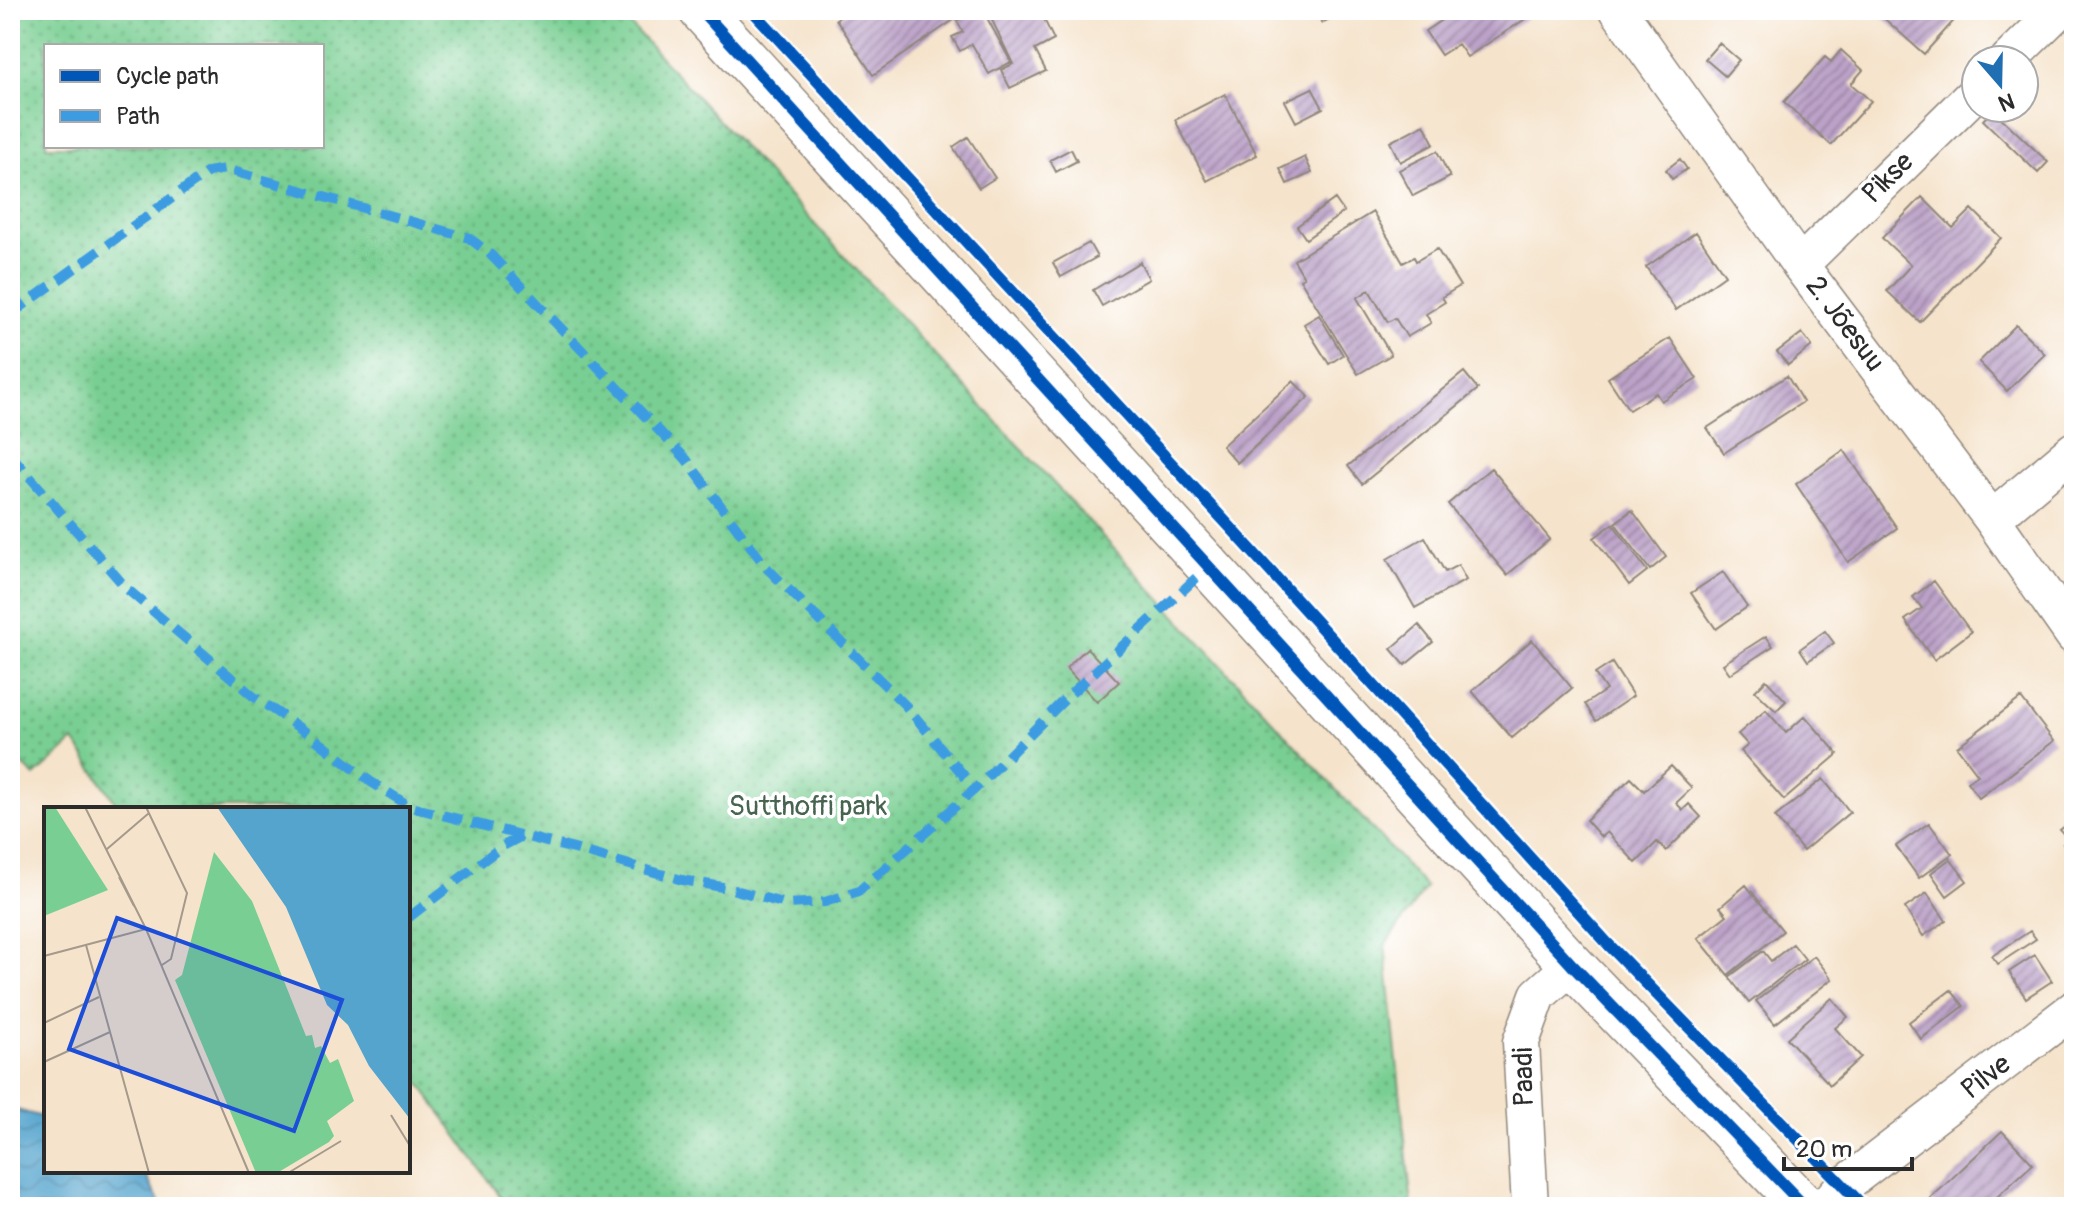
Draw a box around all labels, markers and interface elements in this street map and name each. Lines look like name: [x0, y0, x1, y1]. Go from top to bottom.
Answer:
legend: [44, 44, 324, 148]
north arrow: [1960, 44, 2040, 124]
text: Cycle path: [116, 62, 219, 91]
text: N: [1995, 86, 2018, 118]
text: Path: [116, 102, 160, 131]
street label: Pikse: [1855, 145, 1921, 211]
street label: 2. Jõesuu: [1798, 269, 1892, 379]
park label: Sutthoffi park: [729, 789, 888, 824]
inset map: [44, 807, 410, 1173]
street label: Paadi: [1506, 1047, 1542, 1107]
street label: Pilve: [1954, 1047, 2018, 1107]
scale bar: [1784, 1121, 1912, 1171]
text: 20 m: [1796, 1135, 1852, 1164]

